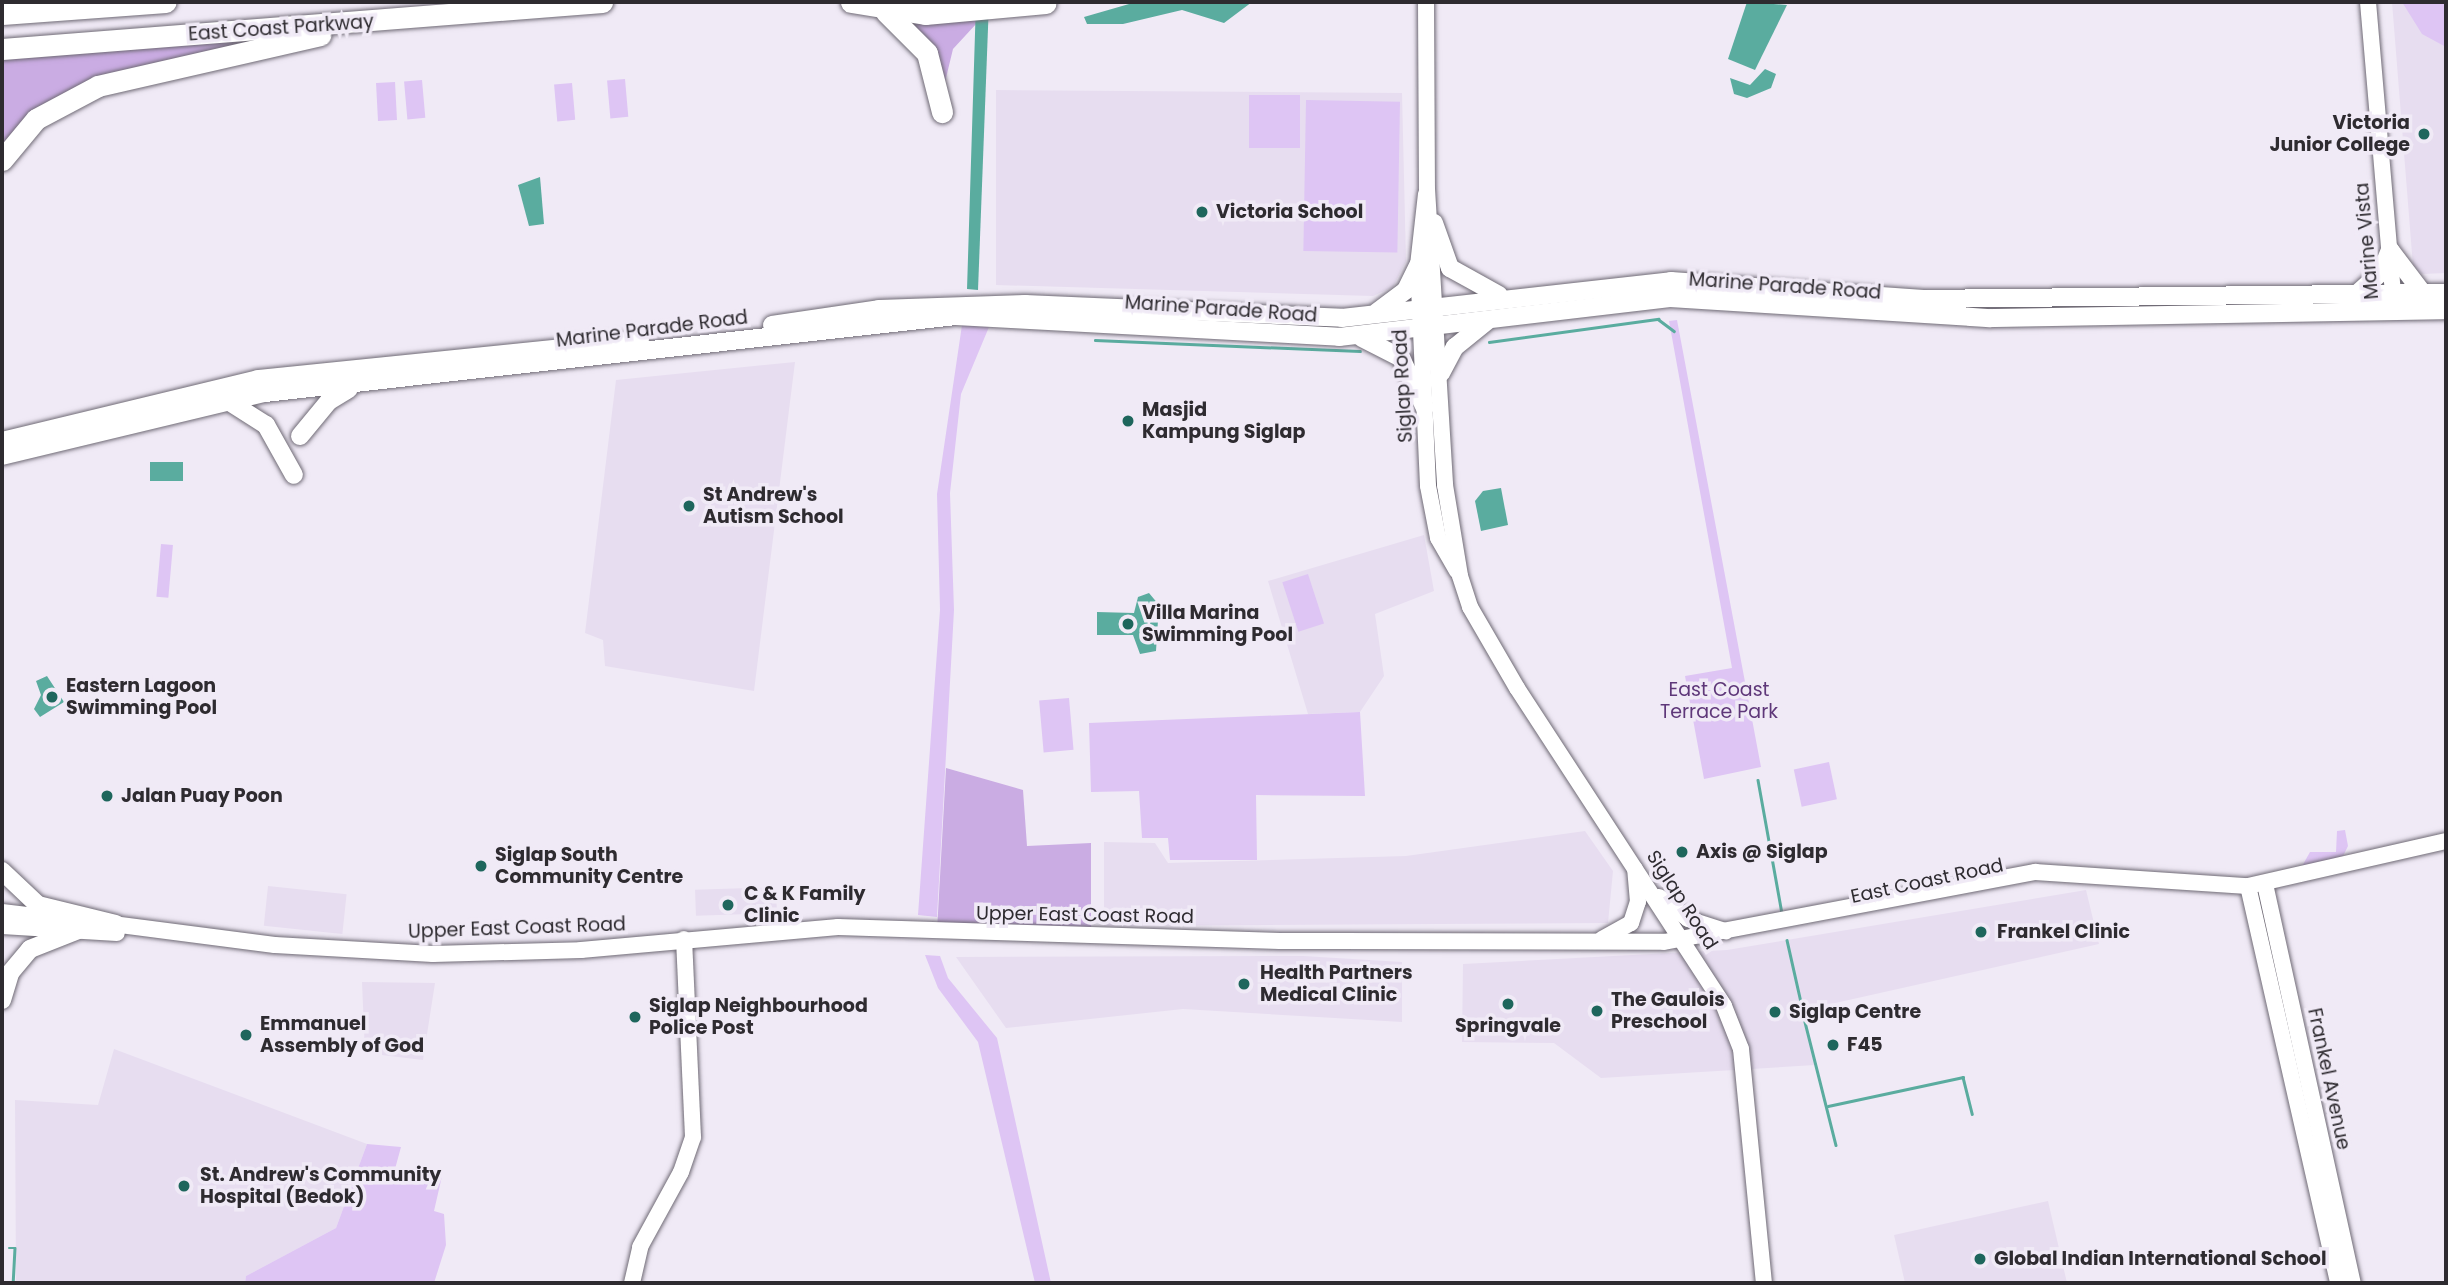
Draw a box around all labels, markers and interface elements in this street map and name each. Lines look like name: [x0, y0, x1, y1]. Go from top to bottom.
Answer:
street label: East Coast Parkway: [187, 10, 375, 46]
place label: Victoria Junior College: [2269, 112, 2410, 156]
marker: Victoria Junior College: [2416, 126, 2432, 142]
street label: Marine Vista: [2351, 182, 2383, 300]
place label: Victoria School: [1216, 201, 1363, 223]
marker: Victoria School: [1194, 204, 1210, 220]
street label: Marine Parade Road: [1688, 268, 1882, 304]
street label: Marine Parade Road: [1124, 291, 1318, 327]
street label: Marine Parade Road: [555, 306, 749, 352]
street label: Siglap Road: [1389, 329, 1417, 443]
place label: Masjid Kampung Siglap: [1142, 399, 1305, 443]
marker: Masjid Kampung Siglap: [1120, 413, 1136, 429]
place label: St Andrew's Autism School: [703, 484, 844, 528]
marker: St Andrew's Autism School: [681, 498, 697, 514]
place label: Villa Marina Swimming Pool: [1142, 602, 1293, 646]
marker: Villa Marina Swimming Pool: [1120, 616, 1136, 632]
place label: Eastern Lagoon Swimming Pool: [66, 675, 217, 719]
park label: East Coast Terrace Park: [1660, 679, 1778, 723]
marker: Eastern Lagoon Swimming Pool: [44, 689, 60, 705]
place label: Jalan Puay Poon: [121, 785, 283, 807]
marker: Jalan Puay Poon: [99, 788, 115, 804]
place label: Axis @ Siglap: [1696, 841, 1828, 863]
place label: Siglap South Community Centre: [495, 844, 683, 888]
marker: Axis @ Siglap: [1674, 844, 1690, 860]
street label: Siglap Road: [1642, 846, 1722, 954]
street label: East Coast Road: [1849, 854, 2005, 908]
marker: Siglap South Community Centre: [473, 858, 489, 874]
place label: C & K Family Clinic: [744, 883, 866, 927]
marker: C & K Family Clinic: [718, 895, 738, 915]
street label: Upper East Coast Road: [976, 902, 1194, 928]
street label: Upper East Coast Road: [408, 913, 626, 943]
place label: Frankel Clinic: [1997, 921, 2130, 943]
marker: Frankel Clinic: [1971, 922, 1991, 942]
place label: Health Partners Medical Clinic: [1260, 962, 1412, 1006]
marker: Health Partners Medical Clinic: [1234, 974, 1254, 994]
place label: The Gaulois Preschool: [1611, 989, 1725, 1033]
place label: Siglap Neighbourhood Police Post: [649, 995, 868, 1039]
marker: Springvale: [1500, 996, 1516, 1012]
place label: Siglap Centre: [1789, 1001, 1921, 1023]
marker: The Gaulois Preschool: [1589, 1003, 1605, 1019]
marker: Siglap Centre: [1767, 1004, 1783, 1020]
street label: Frankel Avenue: [2303, 1006, 2355, 1152]
marker: Siglap Neighbourhood Police Post: [627, 1009, 643, 1025]
place label: Emmanuel Assembly of God: [260, 1013, 424, 1057]
place label: Springvale: [1455, 1015, 1561, 1037]
marker: Emmanuel Assembly of God: [238, 1027, 254, 1043]
place label: F45: [1847, 1034, 1883, 1056]
marker: F45: [1825, 1037, 1841, 1053]
place label: St. Andrew's Community Hospital (Bedok): [200, 1164, 441, 1208]
marker: St. Andrew's Community Hospital (Bedok): [174, 1176, 194, 1196]
place label: Global Indian International School: [1994, 1248, 2326, 1270]
marker: Global Indian International School: [1972, 1251, 1988, 1267]

